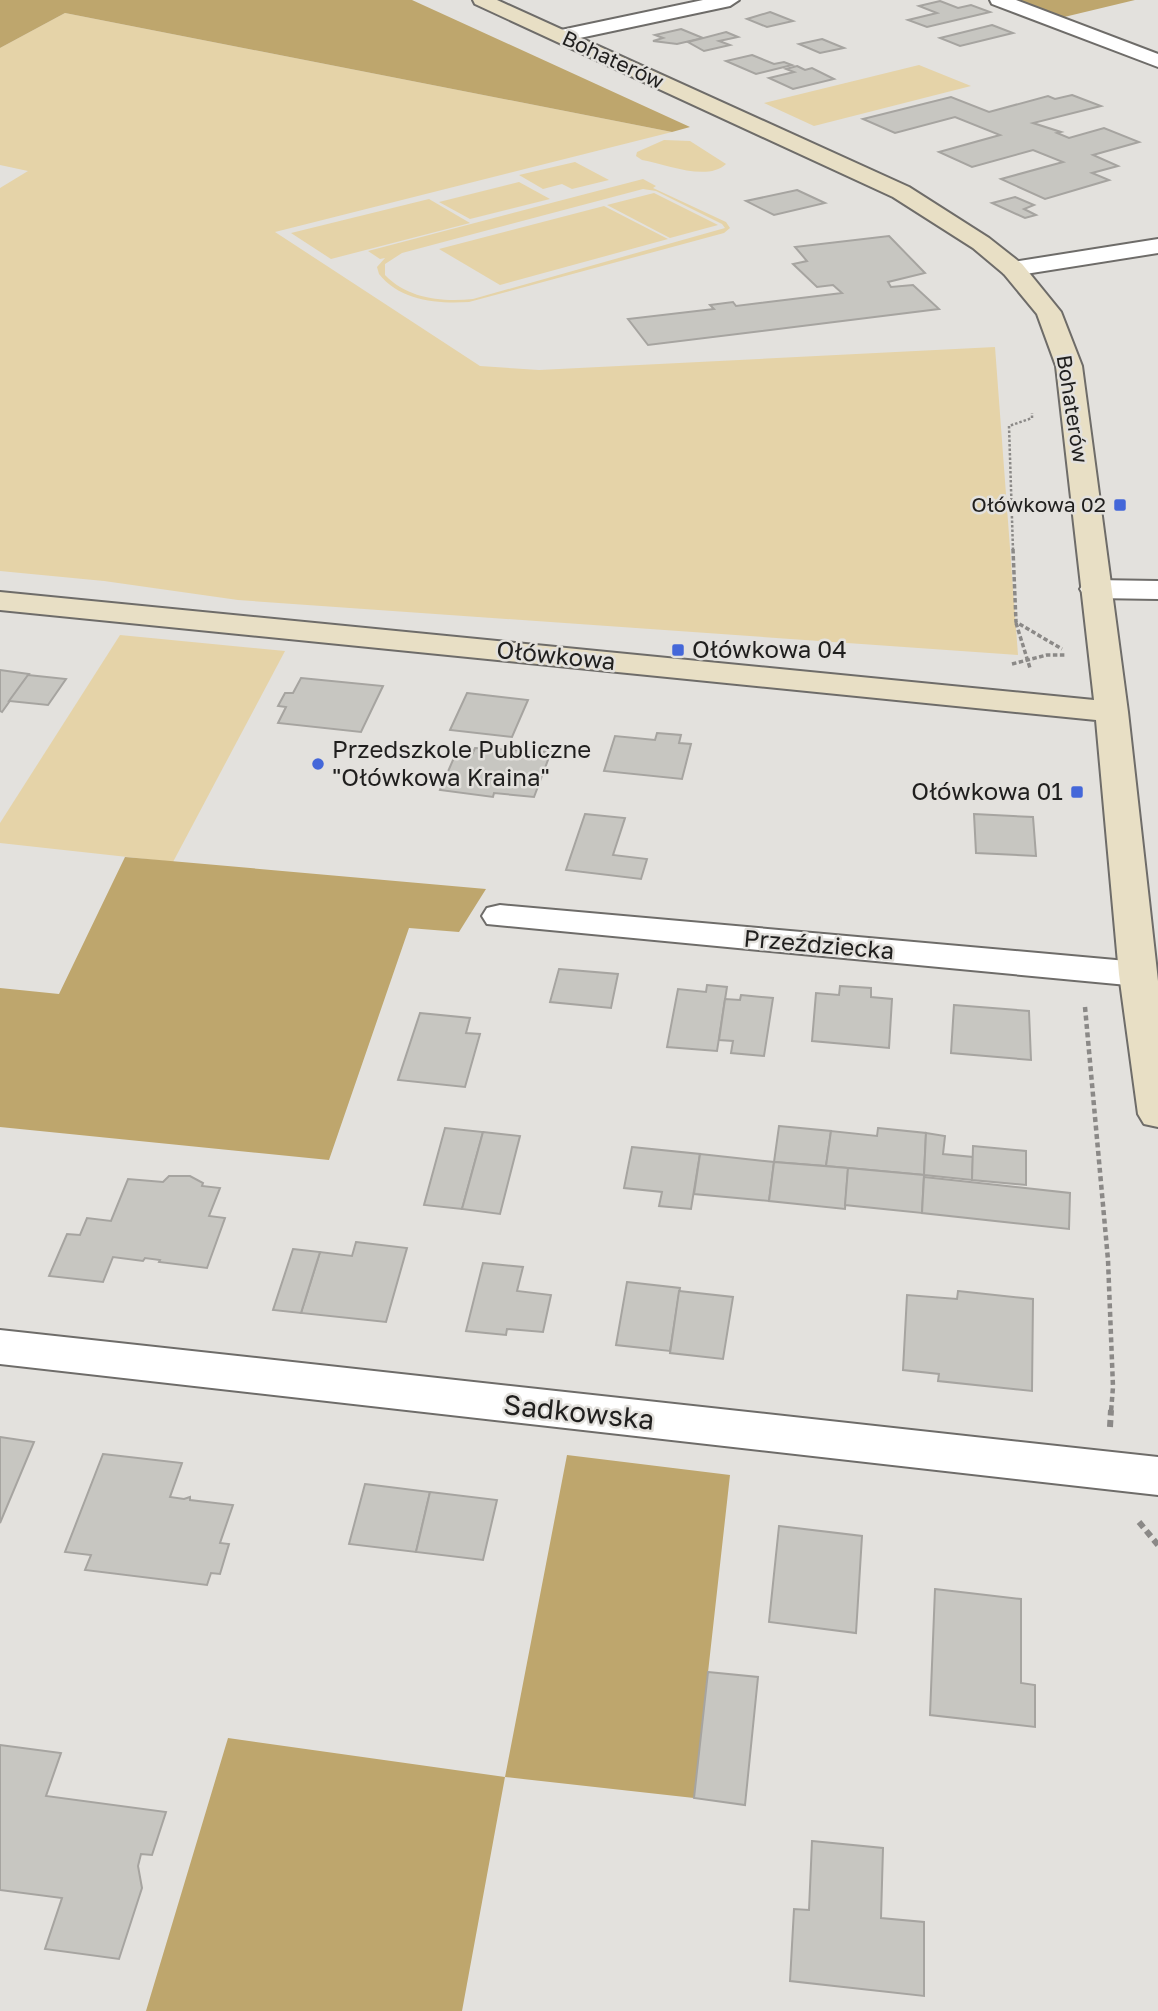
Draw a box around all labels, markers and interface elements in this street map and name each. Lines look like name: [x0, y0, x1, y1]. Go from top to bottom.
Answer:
street label: Bohaterów: [558, 24, 668, 94]
street label: Bohaterów: [1052, 353, 1094, 465]
place label: Ołówkowa 02: [971, 491, 1106, 517]
marker: Ołówkowa 02: [1112, 497, 1128, 513]
street label: Ołówkowa: [495, 634, 617, 675]
place label: Ołówkowa 04: [692, 634, 847, 663]
marker: Ołówkowa 04: [670, 642, 686, 658]
place label: Przedszkole Publiczne "Ołówkowa Kraina": [332, 734, 591, 791]
marker: Przedszkole Publiczne "Ołówkowa Kraina": [310, 756, 326, 772]
place label: Ołówkowa 01: [911, 776, 1063, 805]
marker: Ołówkowa 01: [1069, 784, 1085, 800]
street label: Przeździecka: [743, 922, 896, 965]
street label: Sadkowska: [502, 1387, 656, 1436]

